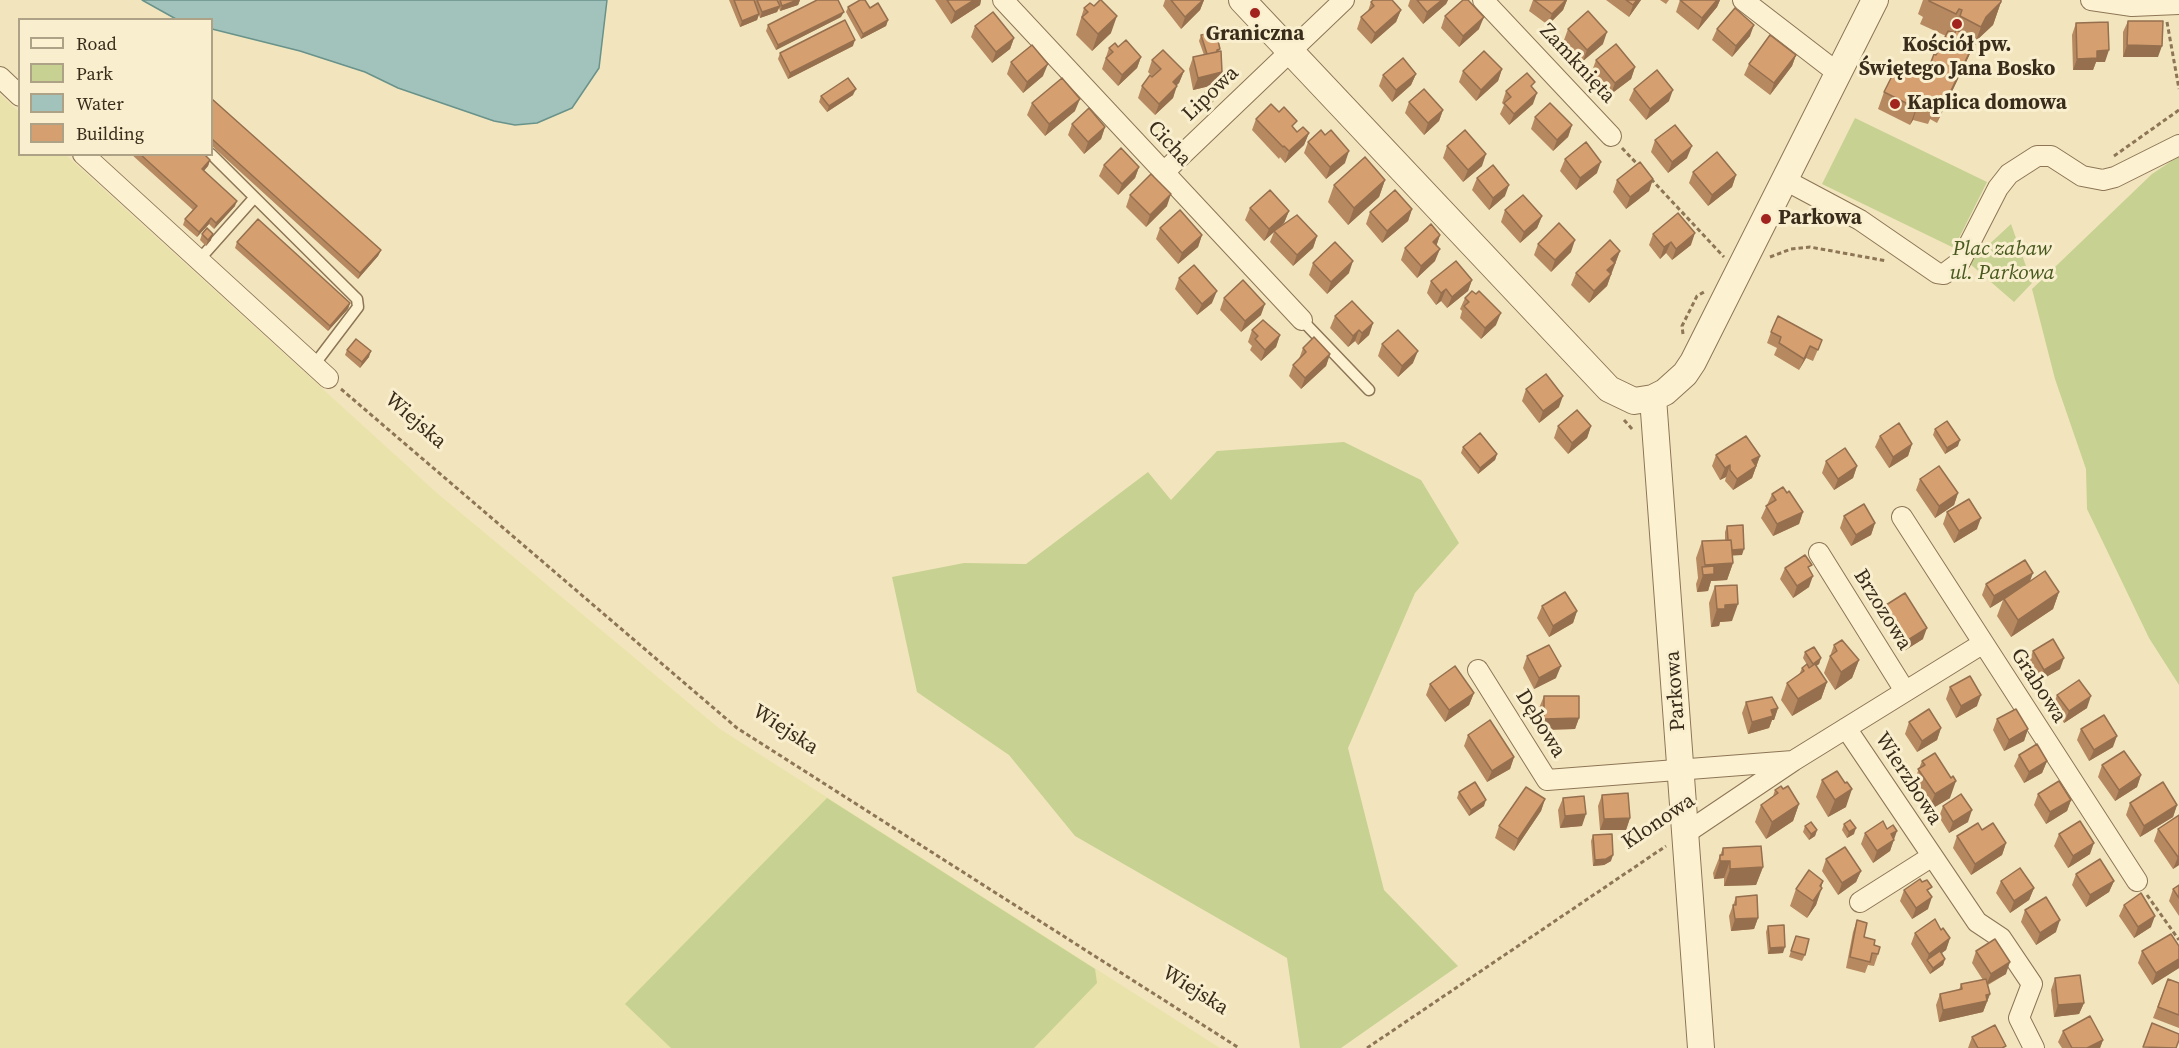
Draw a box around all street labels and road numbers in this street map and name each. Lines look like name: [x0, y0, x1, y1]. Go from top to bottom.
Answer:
street label: Zamknięta: [1534, 19, 1620, 109]
street label: Lipowa: [1178, 61, 1244, 127]
street label: Cicha: [1142, 116, 1196, 172]
street label: Wiejska: [379, 387, 451, 455]
street label: Brzozowa: [1847, 565, 1917, 655]
street label: Grabowa: [2005, 644, 2071, 728]
street label: Parkowa: [1661, 650, 1691, 732]
street label: Dębowa: [1509, 685, 1571, 763]
street label: Wiejska: [747, 699, 823, 761]
street label: Wierzbowa: [1869, 728, 1947, 830]
street label: Klonowa: [1618, 789, 1700, 855]
street label: Wiejska: [1157, 961, 1233, 1021]

